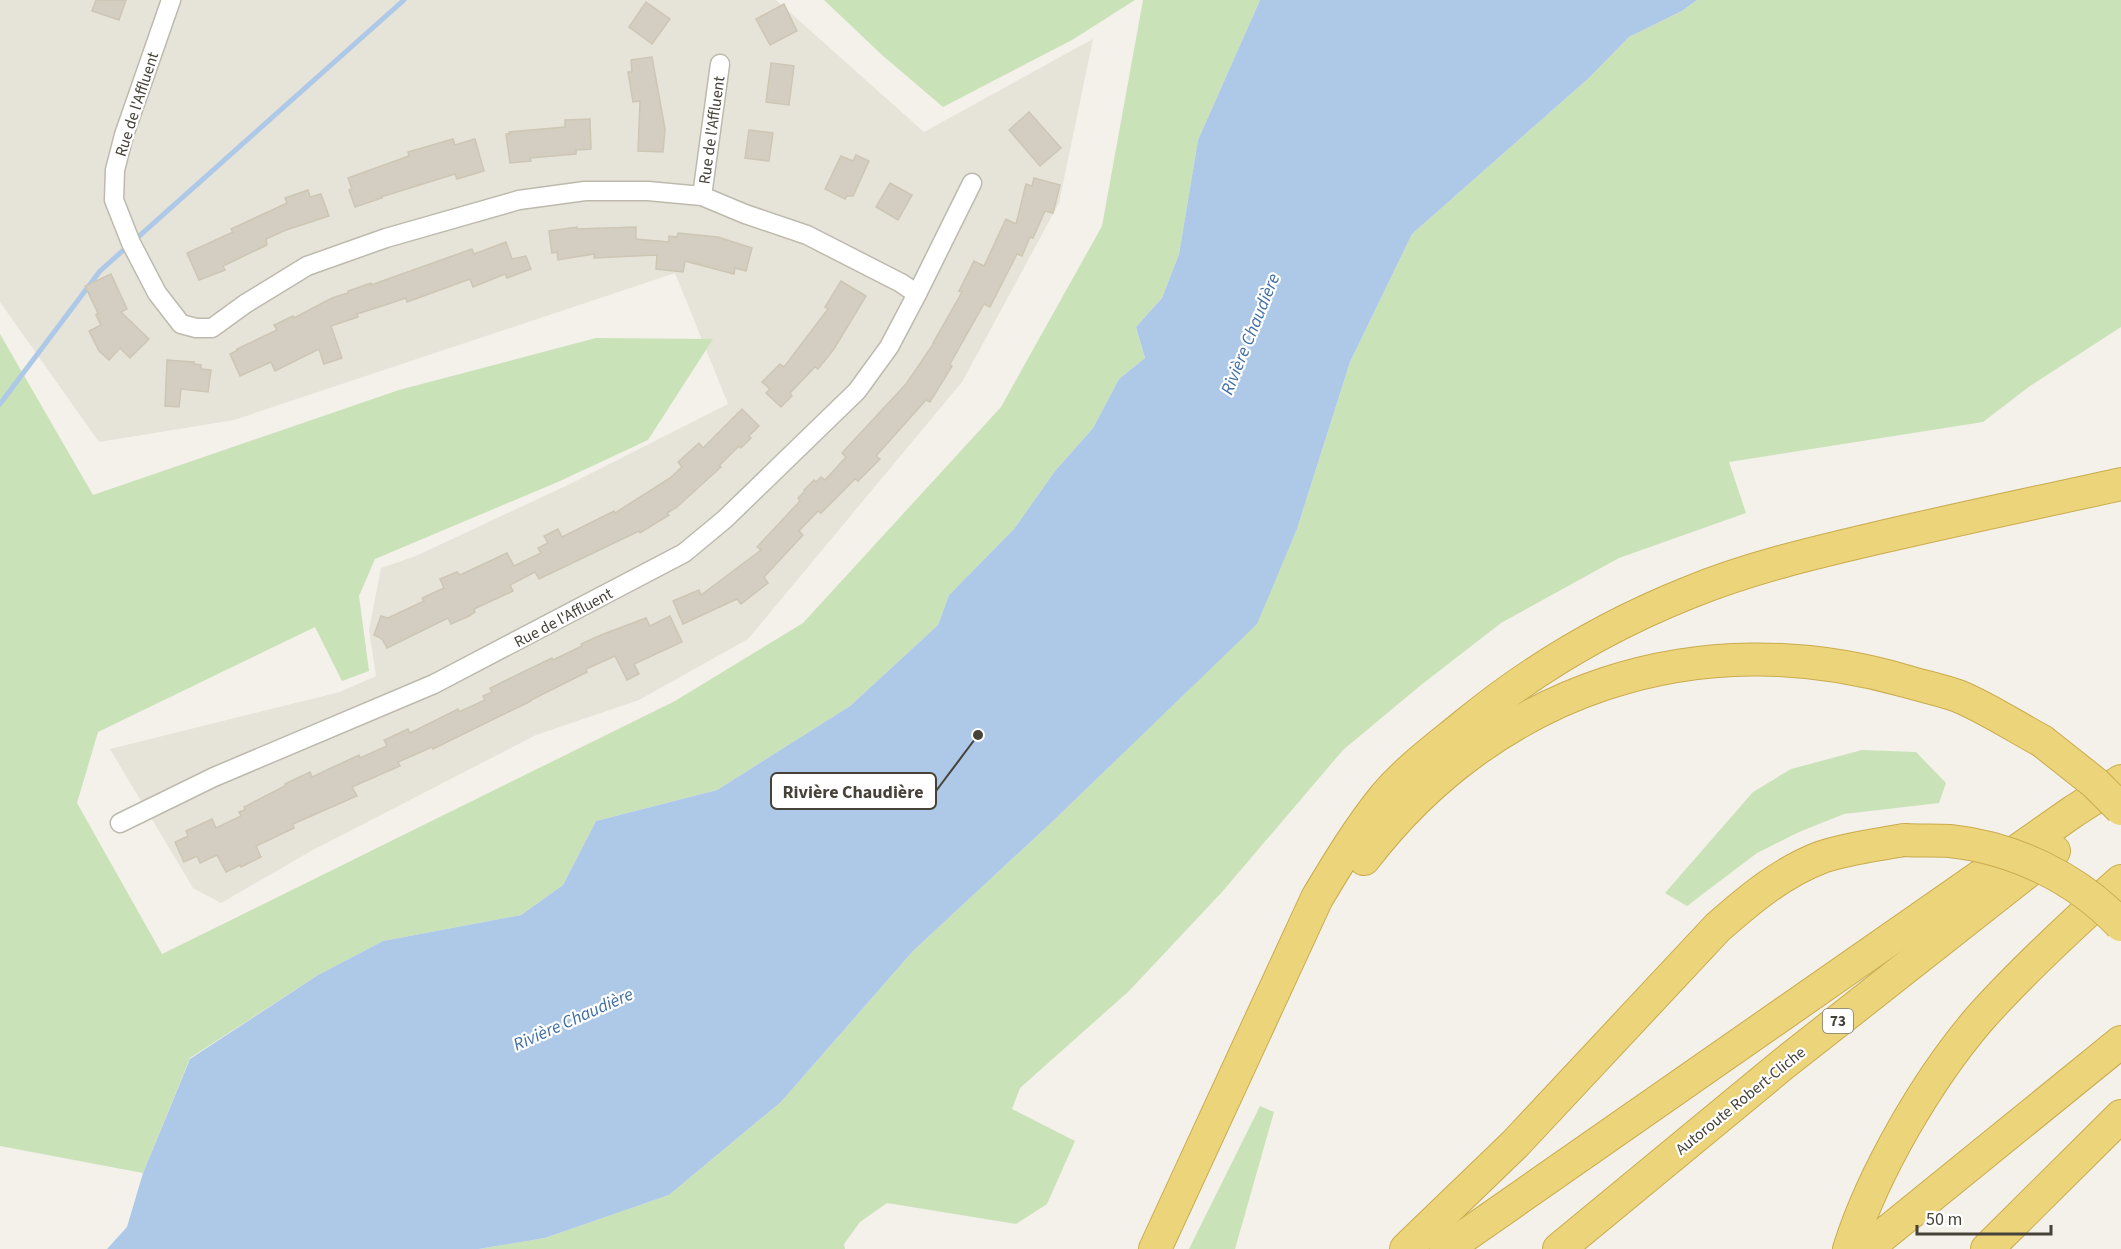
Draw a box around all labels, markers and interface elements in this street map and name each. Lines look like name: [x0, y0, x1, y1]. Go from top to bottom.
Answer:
street label: Rue de l'Affluent: [110, 49, 164, 159]
street label: Rue de l'Affluent: [694, 74, 731, 186]
water label: Rivière Chaudière: [1215, 269, 1286, 399]
street label: Rue de l'Affluent: [510, 582, 617, 653]
callout: Rivière Chaudière: [771, 773, 936, 809]
text: Rivière Chaudière: [783, 780, 924, 805]
water label: Rivière Chaudière: [509, 982, 638, 1057]
road number: 73: [1823, 1009, 1853, 1033]
street label: Autoroute Robert-Cliche: [1671, 1041, 1810, 1160]
scale bar: [1917, 1198, 2050, 1236]
text: 50 m: [1926, 1207, 1962, 1232]

